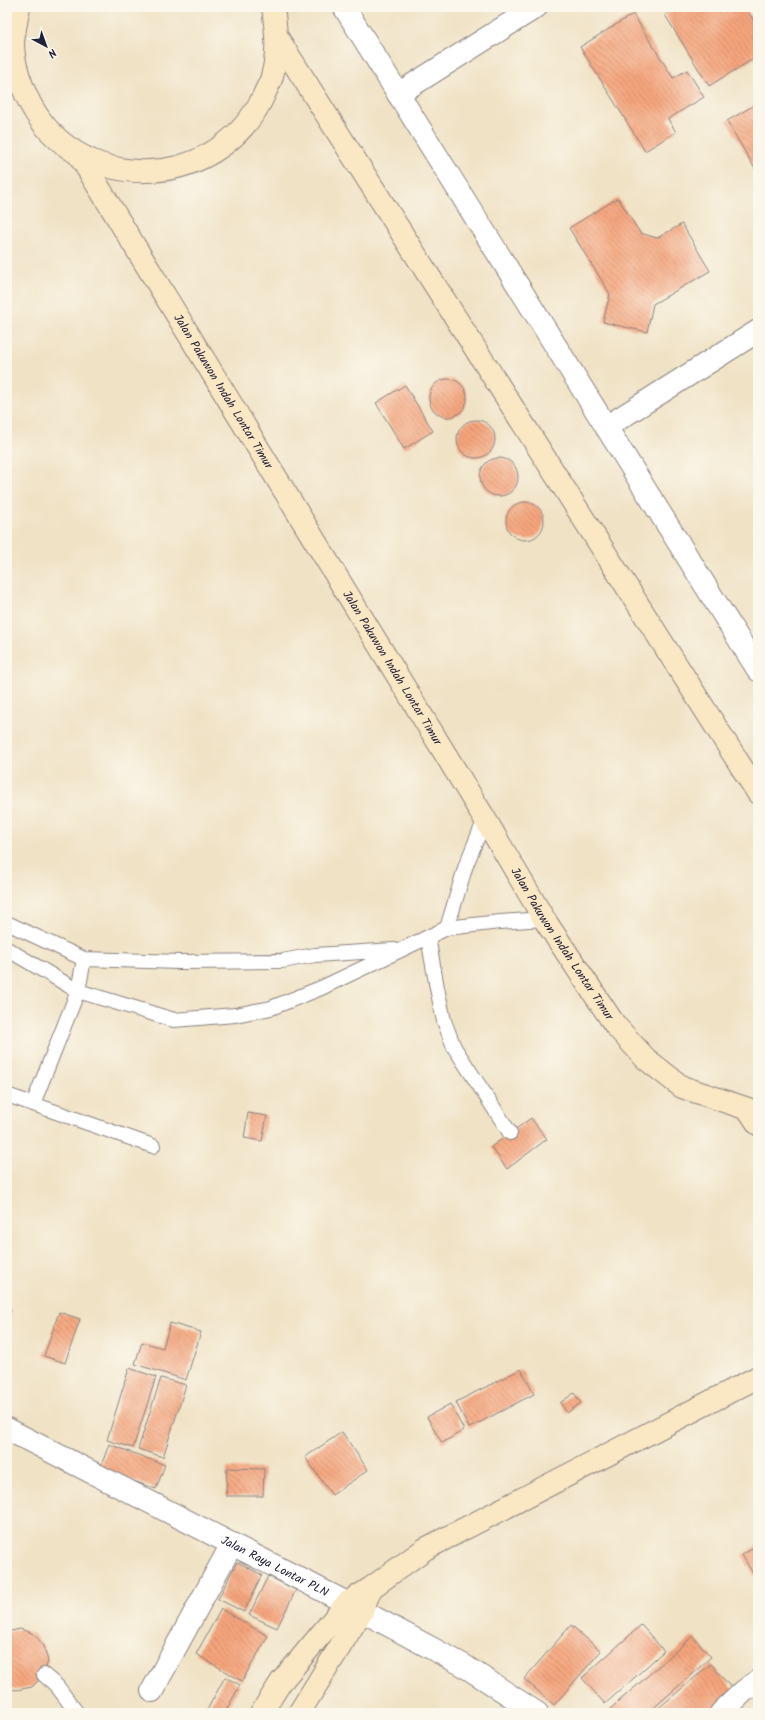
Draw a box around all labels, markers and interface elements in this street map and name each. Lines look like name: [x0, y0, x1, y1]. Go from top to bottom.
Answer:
north arrow: [26, 26, 66, 66]
text: N: [43, 44, 60, 62]
street label: Jalan Pakuwon Indah Lontar Timur: [168, 310, 278, 474]
street label: Jalan Pakuwon Indah Lontar Timur: [337, 587, 447, 750]
street label: Jalan Pakuwon Indah Lontar Timur: [506, 864, 619, 1025]
street label: Jalan Raya Lontar PLN: [218, 1531, 332, 1602]

